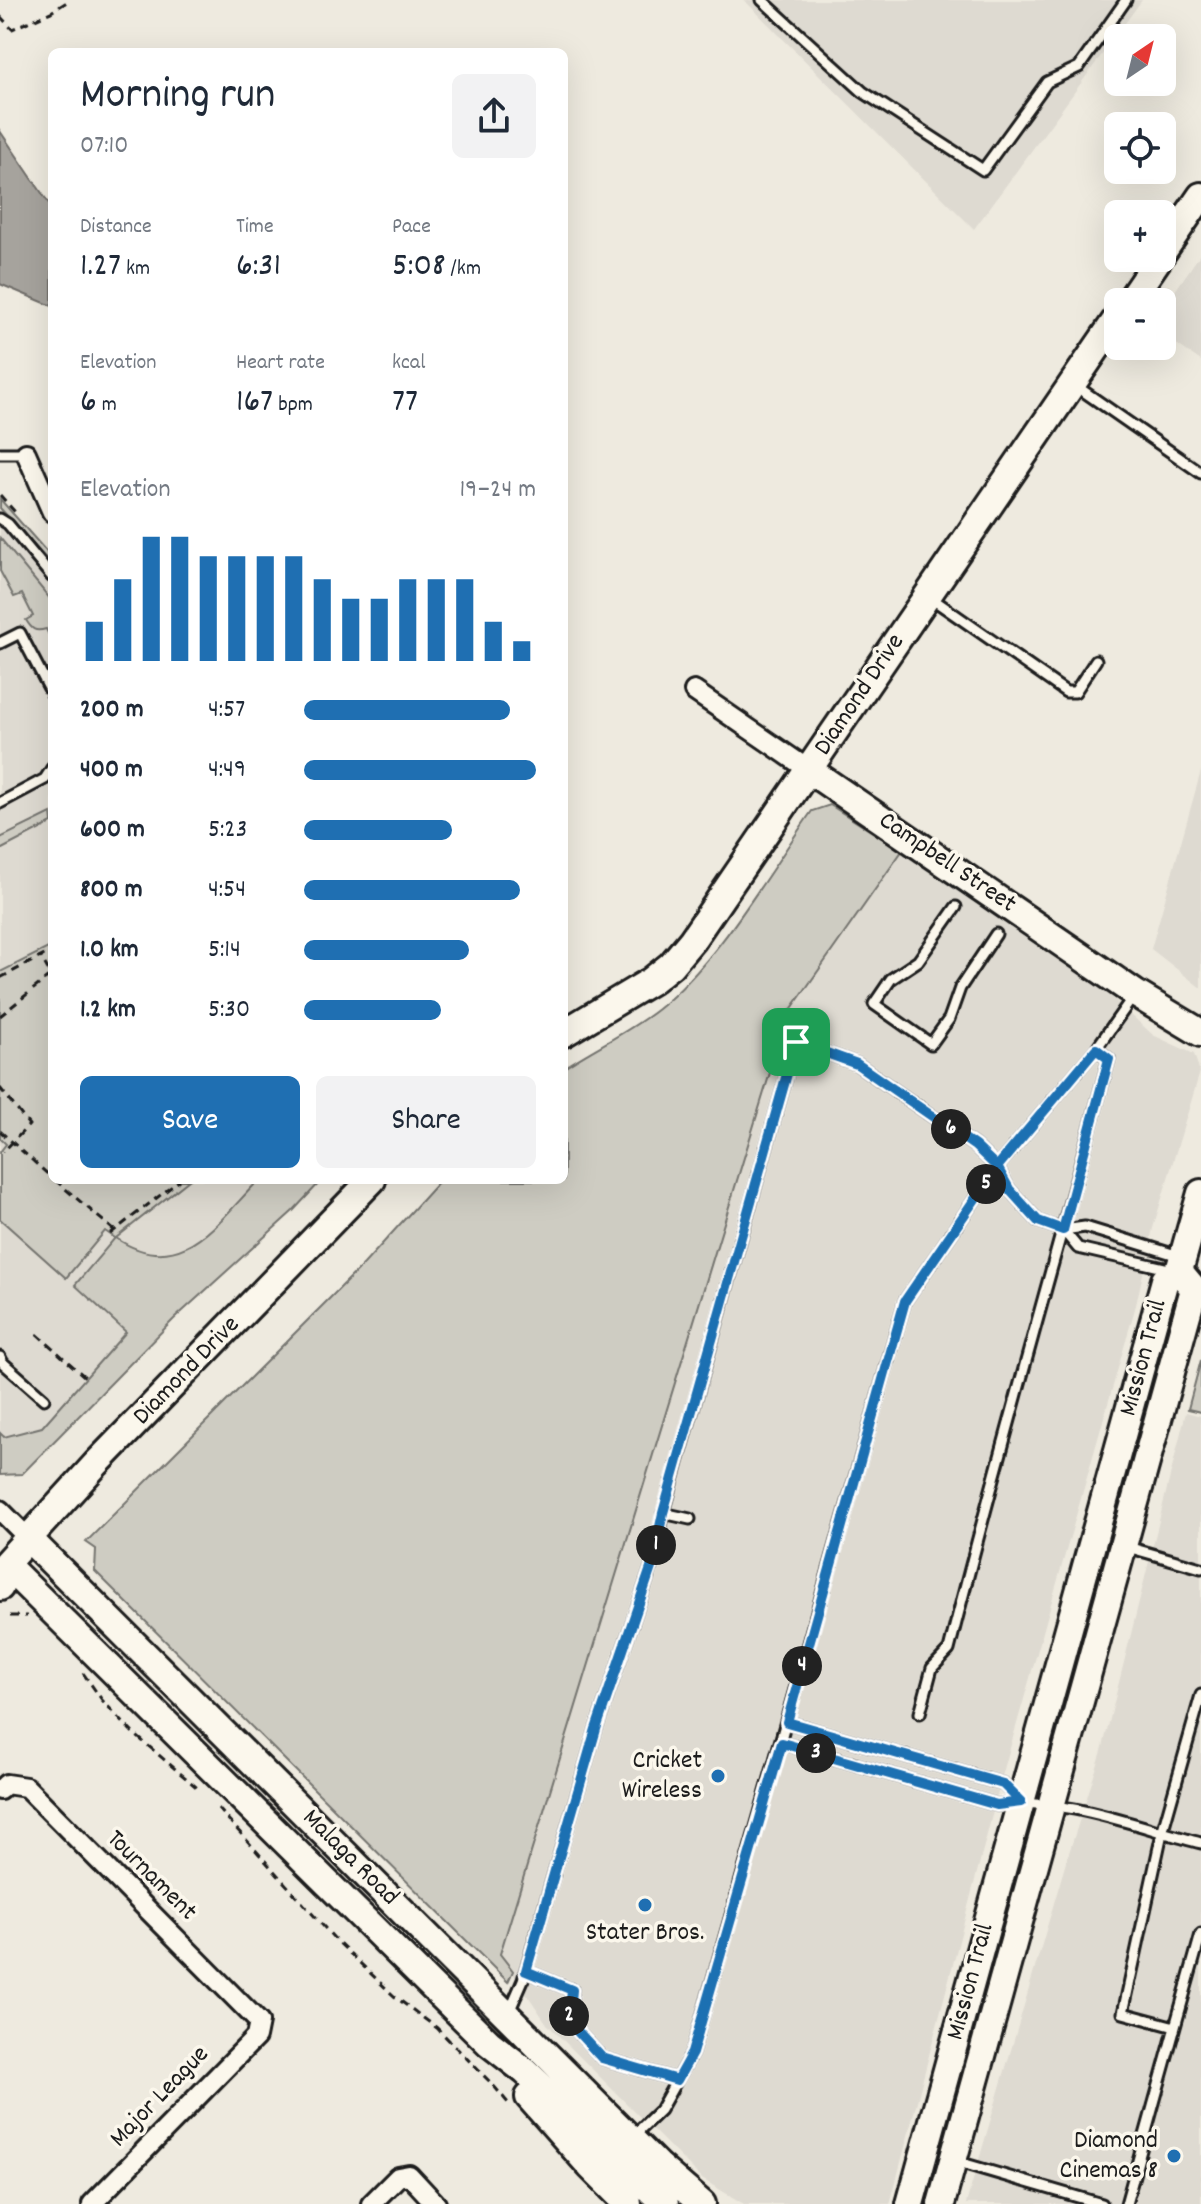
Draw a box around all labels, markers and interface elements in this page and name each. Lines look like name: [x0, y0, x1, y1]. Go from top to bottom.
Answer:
north arrow: [1104, 24, 1176, 96]
map controls: [1104, 24, 1176, 360]
text: Morning run: [80, 66, 275, 129]
button: share: [452, 74, 536, 158]
button: locate: [1104, 112, 1176, 184]
text: 07:10: [80, 128, 128, 165]
button: +: [1104, 200, 1176, 272]
text: Distance: [80, 212, 152, 243]
text: Time: [236, 212, 274, 243]
text: Pace: [392, 212, 431, 243]
text: 1.27: [80, 243, 121, 292]
text: 6:31: [236, 243, 281, 292]
text: 5:08: [392, 243, 446, 292]
text: km: [121, 254, 150, 285]
text: /km: [446, 254, 481, 285]
button: −: [1104, 288, 1176, 360]
text: Elevation: [80, 348, 157, 379]
text: Heart rate: [236, 348, 325, 379]
text: kcal: [392, 348, 425, 379]
text: 6: [80, 379, 97, 428]
text: 167: [236, 379, 273, 428]
text: 77: [392, 379, 418, 428]
text: m: [97, 390, 117, 421]
text: bpm: [273, 390, 313, 421]
text: Elevation: [80, 472, 170, 509]
text: 19–24 m: [460, 472, 536, 509]
street label: Diamond Drive: [806, 627, 914, 763]
text: 200 m: [80, 692, 144, 729]
text: 4:57: [208, 692, 245, 729]
text: 400 m: [80, 752, 143, 789]
text: 4:49: [208, 752, 246, 789]
street label: Campbell Street: [871, 803, 1024, 923]
text: 600 m: [80, 812, 145, 849]
text: 5:23: [208, 812, 247, 849]
text: 800 m: [80, 872, 143, 909]
text: 4:54: [208, 872, 246, 909]
text: 1.0 km: [80, 932, 139, 969]
text: 5:14: [208, 932, 241, 969]
text: 1.2 km: [80, 992, 136, 1029]
text: 5:30: [208, 992, 250, 1029]
pin: [762, 1008, 830, 1076]
icon: arrive: [774, 1020, 818, 1064]
button: Save: [80, 1076, 300, 1168]
button: Share: [316, 1076, 536, 1168]
pin: 6: [931, 1109, 971, 1149]
text: 6: [946, 1113, 956, 1144]
pin: 5: [966, 1164, 1006, 1204]
text: 5: [981, 1168, 991, 1199]
street label: Mission Trail: [1111, 1296, 1177, 1420]
street label: Diamond Drive: [125, 1308, 249, 1434]
pin: 1: [636, 1525, 676, 1565]
text: 1: [654, 1529, 658, 1560]
pin: 4: [782, 1646, 822, 1686]
text: 4: [797, 1650, 807, 1681]
pin: 3: [796, 1733, 836, 1773]
text: 3: [811, 1737, 821, 1768]
place label: Cricket Wireless: [622, 1743, 702, 1810]
marker: Cricket Wireless: [709, 1767, 727, 1785]
street label: Malaga Road: [293, 1801, 407, 1915]
street label: Tournament: [97, 1822, 205, 1930]
marker: Stater Bros.: [636, 1896, 654, 1914]
place label: Stater Bros.: [586, 1915, 704, 1952]
street label: Mission Trail: [938, 1920, 1004, 2044]
pin: 2: [549, 1996, 589, 2036]
text: 2: [564, 2000, 574, 2031]
street label: Major League: [102, 2037, 218, 2157]
place label: Diamond Cinemas 8: [1060, 2123, 1158, 2190]
marker: Diamond Cinemas 8: [1165, 2147, 1183, 2165]

